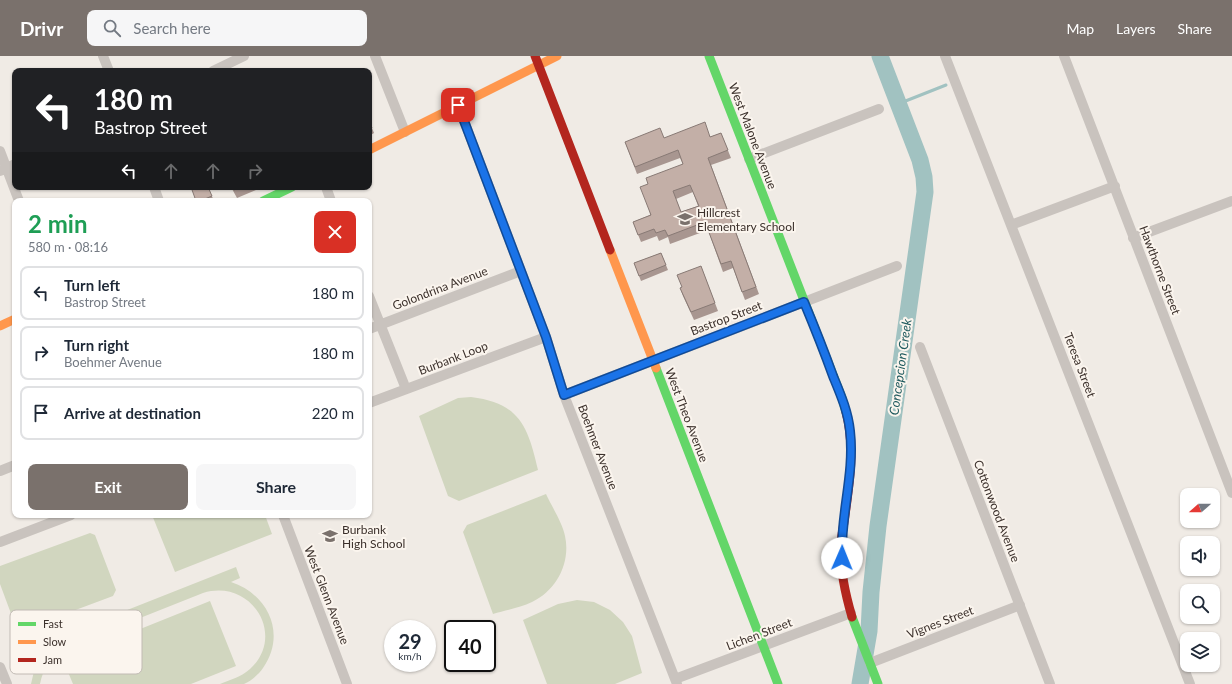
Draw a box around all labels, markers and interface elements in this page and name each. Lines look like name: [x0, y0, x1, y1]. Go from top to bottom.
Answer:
search box: [87, 10, 367, 46]
text: Drivr: [20, 17, 63, 40]
icon: search: [101, 17, 123, 39]
text: Search here: [133, 19, 211, 37]
text: Map: [1066, 20, 1094, 37]
text: Layers: [1116, 20, 1156, 37]
text: Share: [1178, 20, 1212, 37]
street label: West Malone Avenue: [726, 81, 780, 191]
text: 180 m: [94, 82, 173, 116]
icon: left: [28, 84, 80, 136]
pin: [441, 88, 475, 122]
icon: arrive: [447, 94, 469, 116]
text: Bastrop Street: [94, 116, 207, 138]
icon: left: [118, 160, 140, 182]
icon: ahead: [160, 160, 182, 182]
icon: ahead: [202, 160, 224, 182]
icon: right: [244, 160, 266, 182]
place label: Hillcrest Elementary School: [697, 205, 795, 234]
text: 2 min: [28, 209, 88, 238]
school or university icon: Hillcrest Elementary School: [676, 210, 694, 228]
button: close: [314, 211, 356, 253]
street label: Hawthorne Street: [1136, 223, 1184, 317]
text: 580 m · 08:16: [28, 239, 108, 255]
street label: Golondrina Avenue: [390, 263, 490, 313]
text: Turn left: [64, 276, 120, 294]
icon: left: [30, 282, 52, 304]
text: 180 m: [312, 284, 354, 302]
text: Bastrop Street: [64, 294, 146, 310]
street label: Bastrop Street: [688, 297, 765, 339]
water label: Concepcion Creek: [885, 317, 915, 416]
street label: Teresa Street: [1061, 330, 1099, 400]
text: Turn right: [64, 336, 129, 354]
street label: Burbank Loop: [416, 338, 490, 378]
icon: right: [30, 342, 52, 364]
text: 180 m: [312, 344, 354, 362]
text: Boehmer Avenue: [64, 354, 162, 370]
street label: West Theo Avenue: [662, 366, 712, 464]
icon: arrive: [30, 402, 52, 424]
street label: Boehmer Avenue: [575, 402, 621, 492]
text: Arrive at destination: [64, 404, 201, 422]
text: 220 m: [312, 404, 354, 422]
street label: Cottonwood Avenue: [971, 458, 1023, 564]
button: Exit: [28, 464, 188, 510]
button: Share: [196, 464, 356, 510]
north arrow: [1180, 488, 1220, 528]
map controls: [1180, 488, 1220, 672]
place label: Burbank High School: [342, 522, 405, 551]
school or university icon: Burbank High School: [321, 527, 339, 545]
button: sound: [1180, 536, 1220, 576]
position arrow: [821, 537, 863, 579]
street label: West Glenn Avenue: [301, 544, 353, 646]
button: search: [1180, 584, 1220, 624]
street label: Vignes Street: [905, 602, 976, 642]
legend: [10, 610, 142, 674]
street label: Lichen Street: [724, 614, 795, 653]
text: Fast: [43, 617, 63, 630]
speed limit sign: 40: [444, 620, 496, 672]
text: 29: [398, 629, 422, 653]
button: layers: [1180, 632, 1220, 672]
text: Slow: [43, 635, 67, 648]
text: km/h: [398, 650, 422, 662]
text: Jam: [43, 653, 62, 666]

